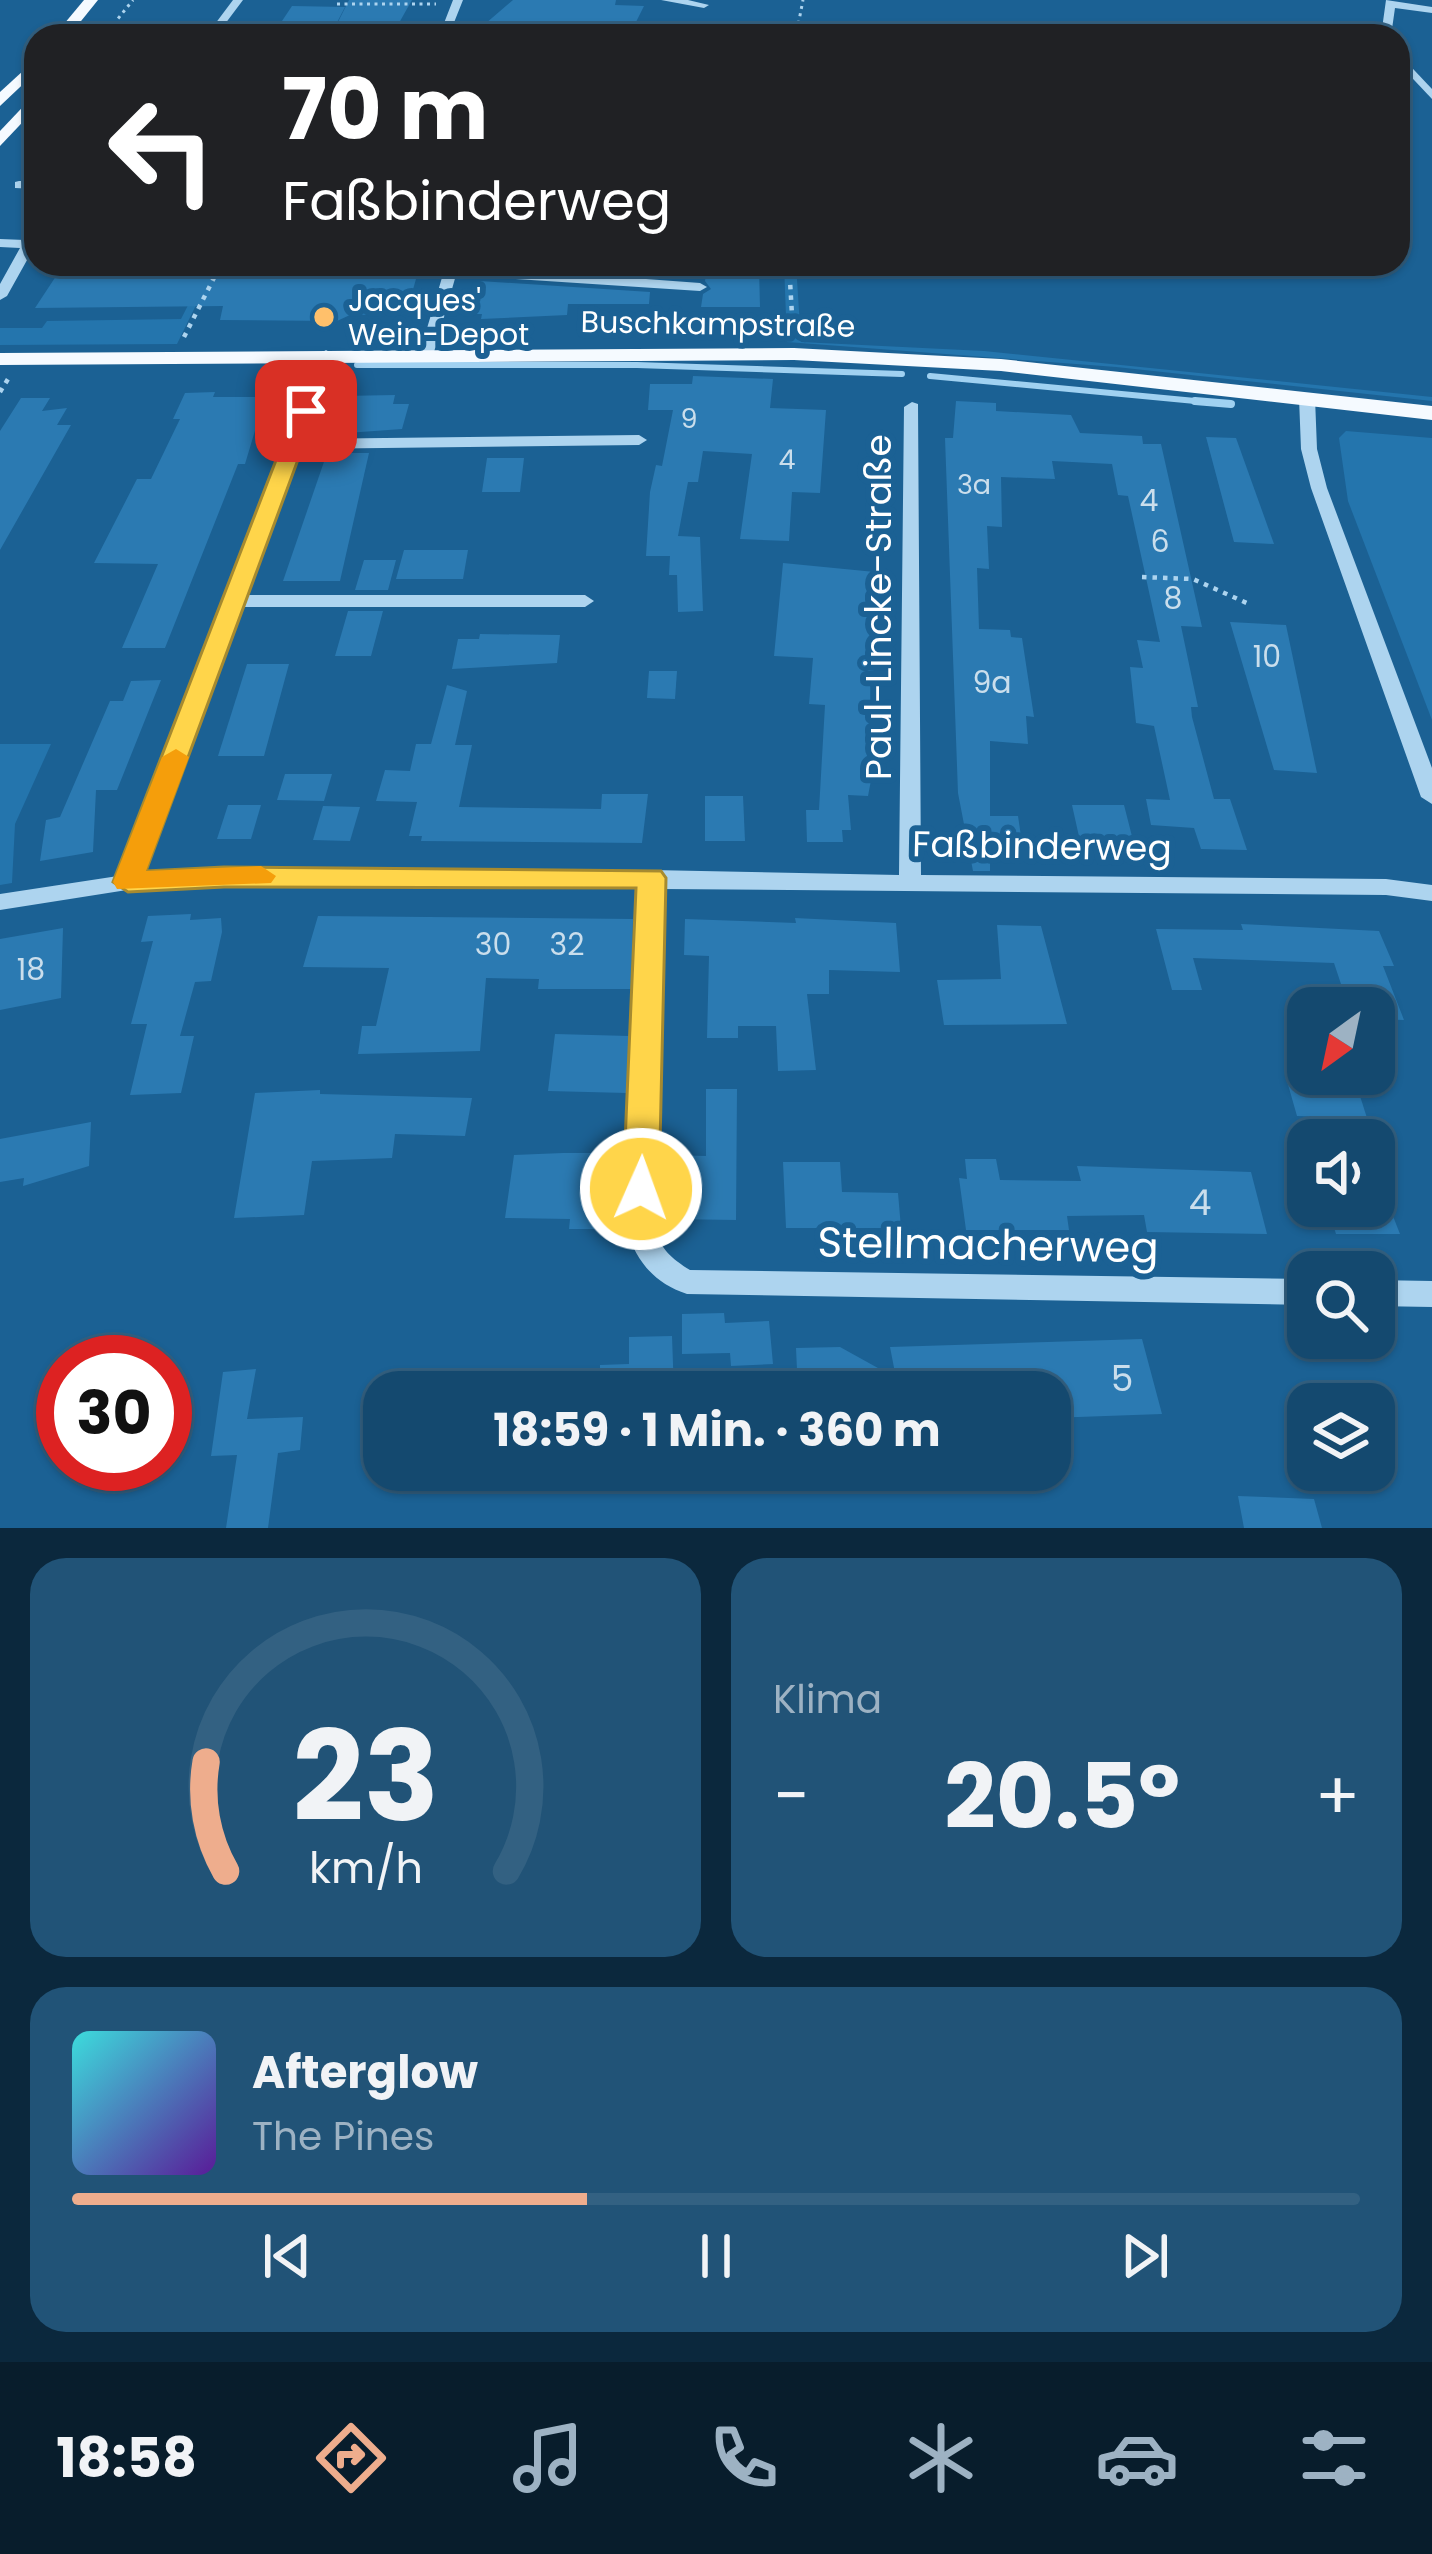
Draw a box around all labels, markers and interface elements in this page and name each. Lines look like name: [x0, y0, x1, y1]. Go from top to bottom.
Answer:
text: 70 m: [282, 51, 488, 168]
icon: left: [84, 72, 240, 228]
text: Faßbinderweg: [282, 163, 671, 239]
place label: Jacques' Wein-Depot: [348, 279, 529, 356]
street label: Buschkampstraße: [580, 300, 856, 348]
marker: Jacques' Wein-Depot: [311, 304, 337, 330]
pin: [255, 360, 357, 462]
icon: arrive: [273, 378, 339, 444]
house number: 9: [680, 400, 698, 437]
street label: Paul-Lincke-Straße: [853, 434, 904, 780]
house number: 4: [779, 441, 796, 478]
house number: 3a: [957, 466, 991, 503]
house number: 4: [1140, 479, 1158, 522]
house number: 6: [1150, 520, 1170, 563]
house number: 8: [1164, 577, 1182, 620]
house number: 10: [1253, 635, 1281, 678]
house number: 9a: [972, 661, 1012, 704]
street label: Faßbinderweg: [912, 818, 1172, 874]
house number: 30: [475, 923, 511, 966]
house number: 32: [550, 923, 584, 966]
house number: 18: [17, 948, 45, 991]
north arrow: [1287, 987, 1395, 1095]
map controls: [1287, 987, 1395, 1491]
button: sound: [1287, 1119, 1395, 1227]
position arrow: [578, 1126, 704, 1252]
house number: 4: [1189, 1177, 1211, 1228]
street label: Stellmacherweg: [817, 1213, 1159, 1277]
button: search: [1287, 1251, 1395, 1359]
speed limit sign: 30: [36, 1335, 192, 1491]
house number: 5: [1111, 1353, 1133, 1404]
button: layers: [1287, 1383, 1395, 1491]
text: 18:59 · 1 Min. · 360 m: [493, 1399, 941, 1462]
text: Klima: [773, 1672, 882, 1727]
text: 23: [292, 1689, 439, 1864]
text: 20.5°: [944, 1733, 1180, 1860]
text: −: [773, 1750, 809, 1842]
text: +: [1315, 1750, 1360, 1842]
text: km/h: [308, 1837, 423, 1897]
text: Afterglow: [252, 2041, 478, 2104]
text: The Pines: [252, 2109, 434, 2164]
icon: previous: [254, 2223, 320, 2289]
icon: pause: [683, 2223, 749, 2289]
icon: next: [1112, 2223, 1178, 2289]
icon: directions: [309, 2416, 393, 2500]
icon: music: [506, 2416, 590, 2500]
icon: phone: [702, 2416, 786, 2500]
icon: climate: [899, 2416, 983, 2500]
icon: car: [1095, 2416, 1179, 2500]
icon: filters: [1292, 2416, 1376, 2500]
text: 18:58: [56, 2420, 197, 2496]

